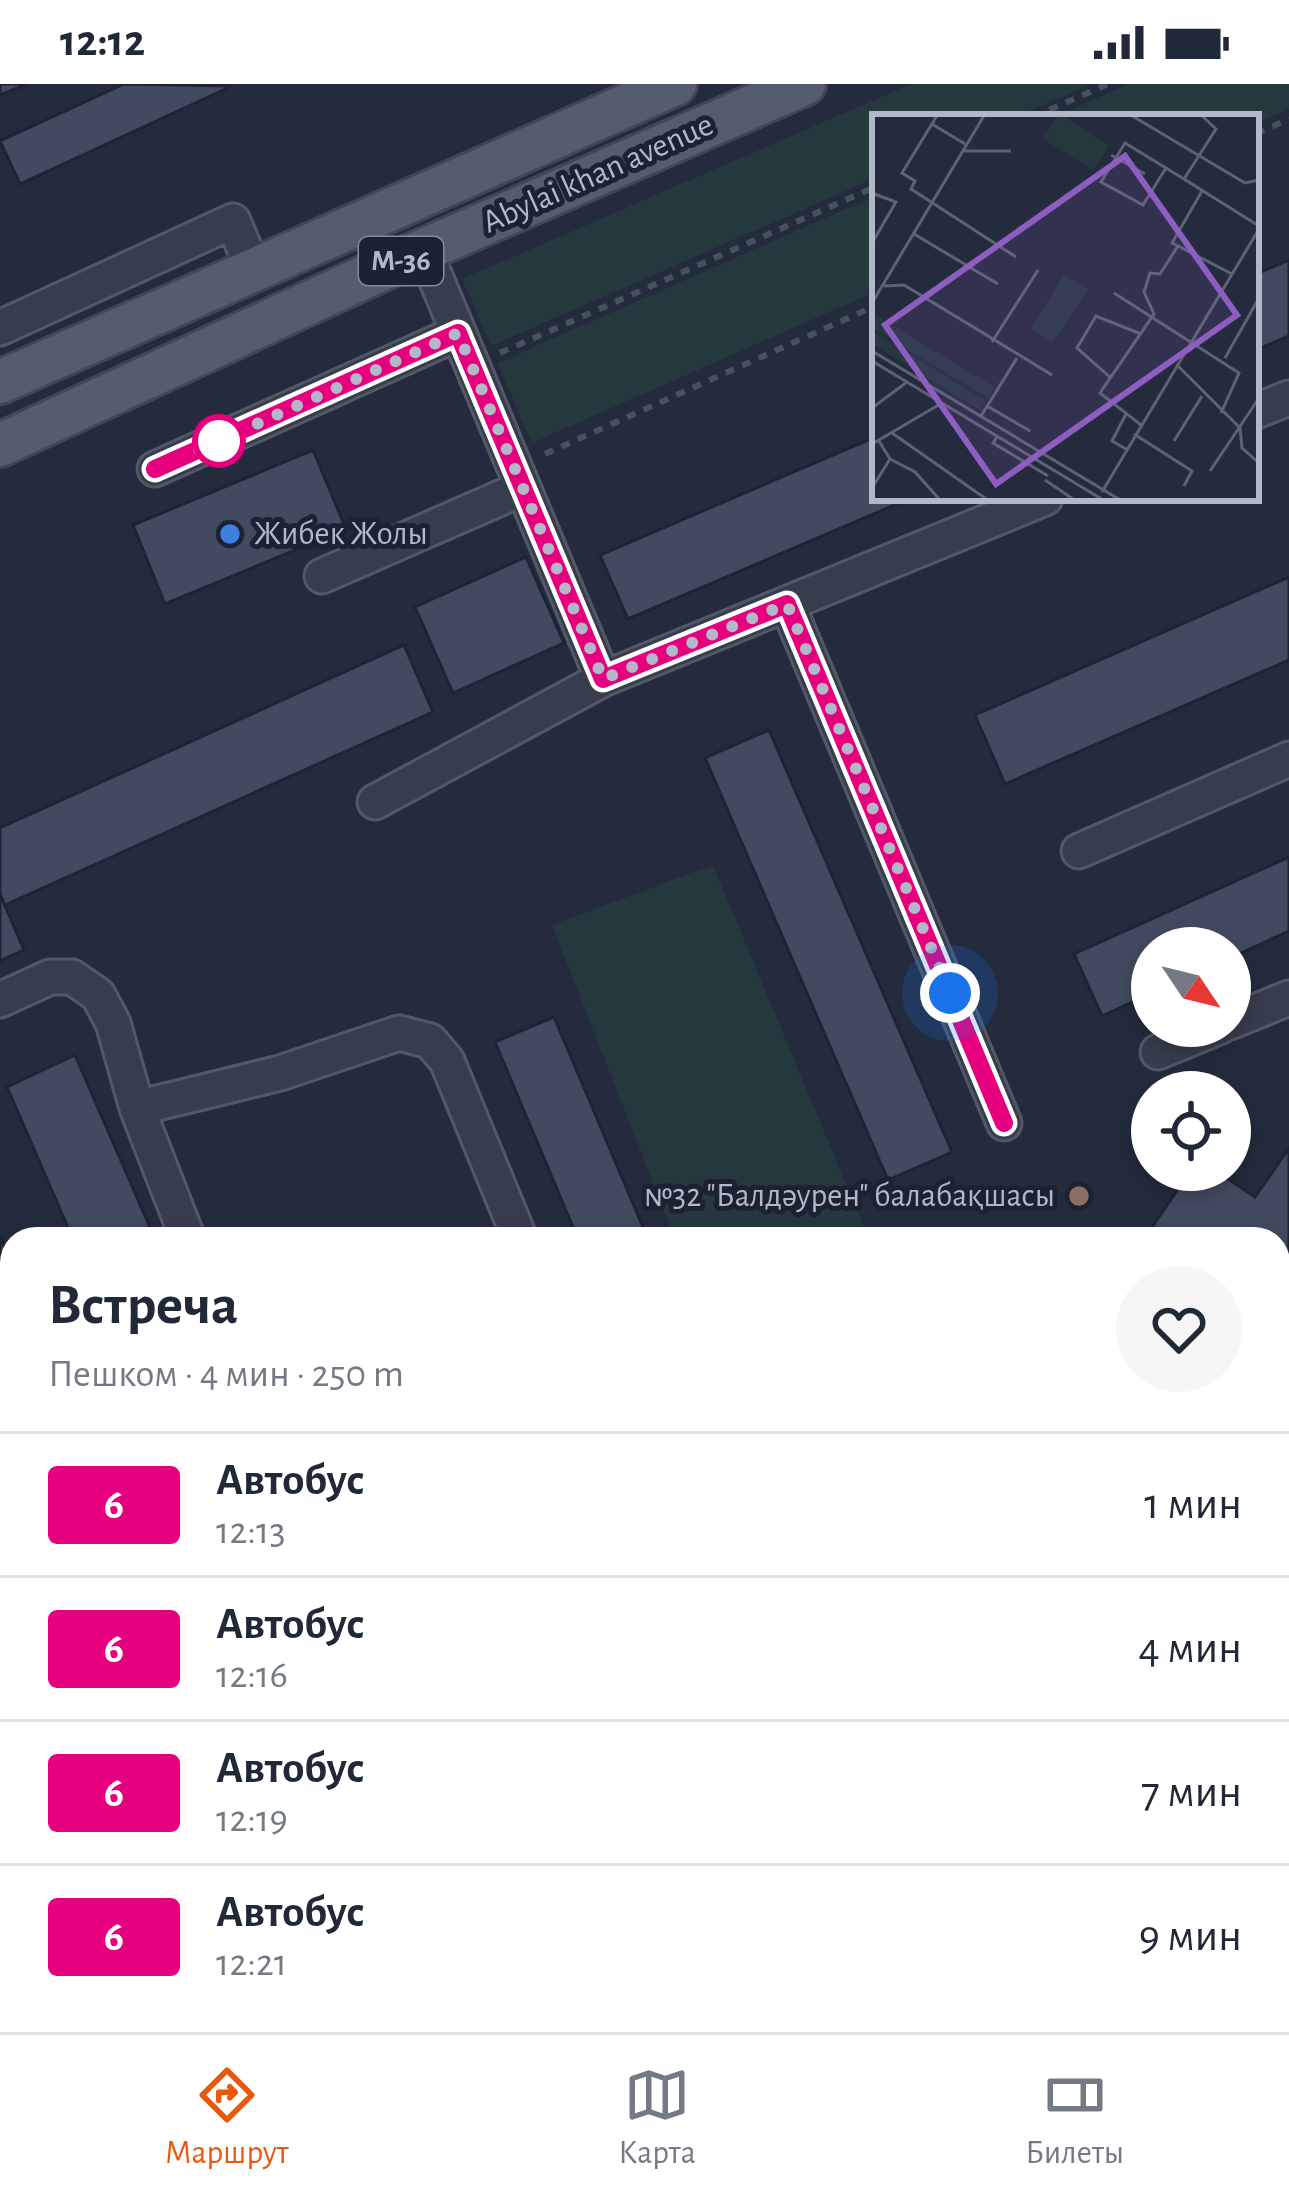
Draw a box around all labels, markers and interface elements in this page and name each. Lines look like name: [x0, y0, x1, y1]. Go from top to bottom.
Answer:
text: 12:12: [60, 19, 145, 64]
street label: Abylai khan avenue: [478, 108, 718, 240]
inset map: [872, 114, 1259, 501]
road number: M-36: [359, 237, 443, 285]
unlabelled marker: [194, 416, 244, 466]
place label: Жибек Жолы: [254, 518, 428, 551]
marker: Жибек Жолы: [217, 521, 243, 547]
north arrow: [1131, 927, 1251, 1047]
map controls: [1131, 927, 1251, 1191]
your location: [920, 963, 980, 1023]
button: locate: [1131, 1071, 1251, 1191]
place label: №32 "Балдәурен" балабақшасы: [644, 1180, 1055, 1213]
marker: №32 "Балдәурен" балабақшасы: [1066, 1183, 1092, 1209]
button: heart: [1116, 1266, 1242, 1392]
text: Встреча: [48, 1277, 238, 1334]
text: Пешком · 4 мин · 250 m: [48, 1355, 404, 1394]
text: Автобус: [216, 1458, 365, 1503]
text: 1 мин: [1144, 1482, 1242, 1527]
text: 6: [104, 1484, 124, 1526]
text: 12:13: [216, 1512, 286, 1551]
text: Автобус: [216, 1602, 365, 1647]
text: 4 мин: [1138, 1626, 1242, 1671]
text: 6: [104, 1628, 124, 1670]
text: 12:16: [216, 1656, 288, 1695]
text: Автобус: [216, 1746, 365, 1791]
text: 7 мин: [1141, 1770, 1242, 1815]
text: 6: [104, 1772, 124, 1814]
text: 12:19: [216, 1800, 288, 1839]
text: Автобус: [216, 1890, 365, 1935]
text: 9 мин: [1139, 1914, 1242, 1959]
text: 6: [104, 1916, 124, 1958]
text: 12:21: [216, 1944, 287, 1983]
tab: Маршрут: [165, 2062, 289, 2174]
tab: Карта: [618, 2062, 696, 2174]
tab: Билеты: [1025, 2062, 1124, 2174]

